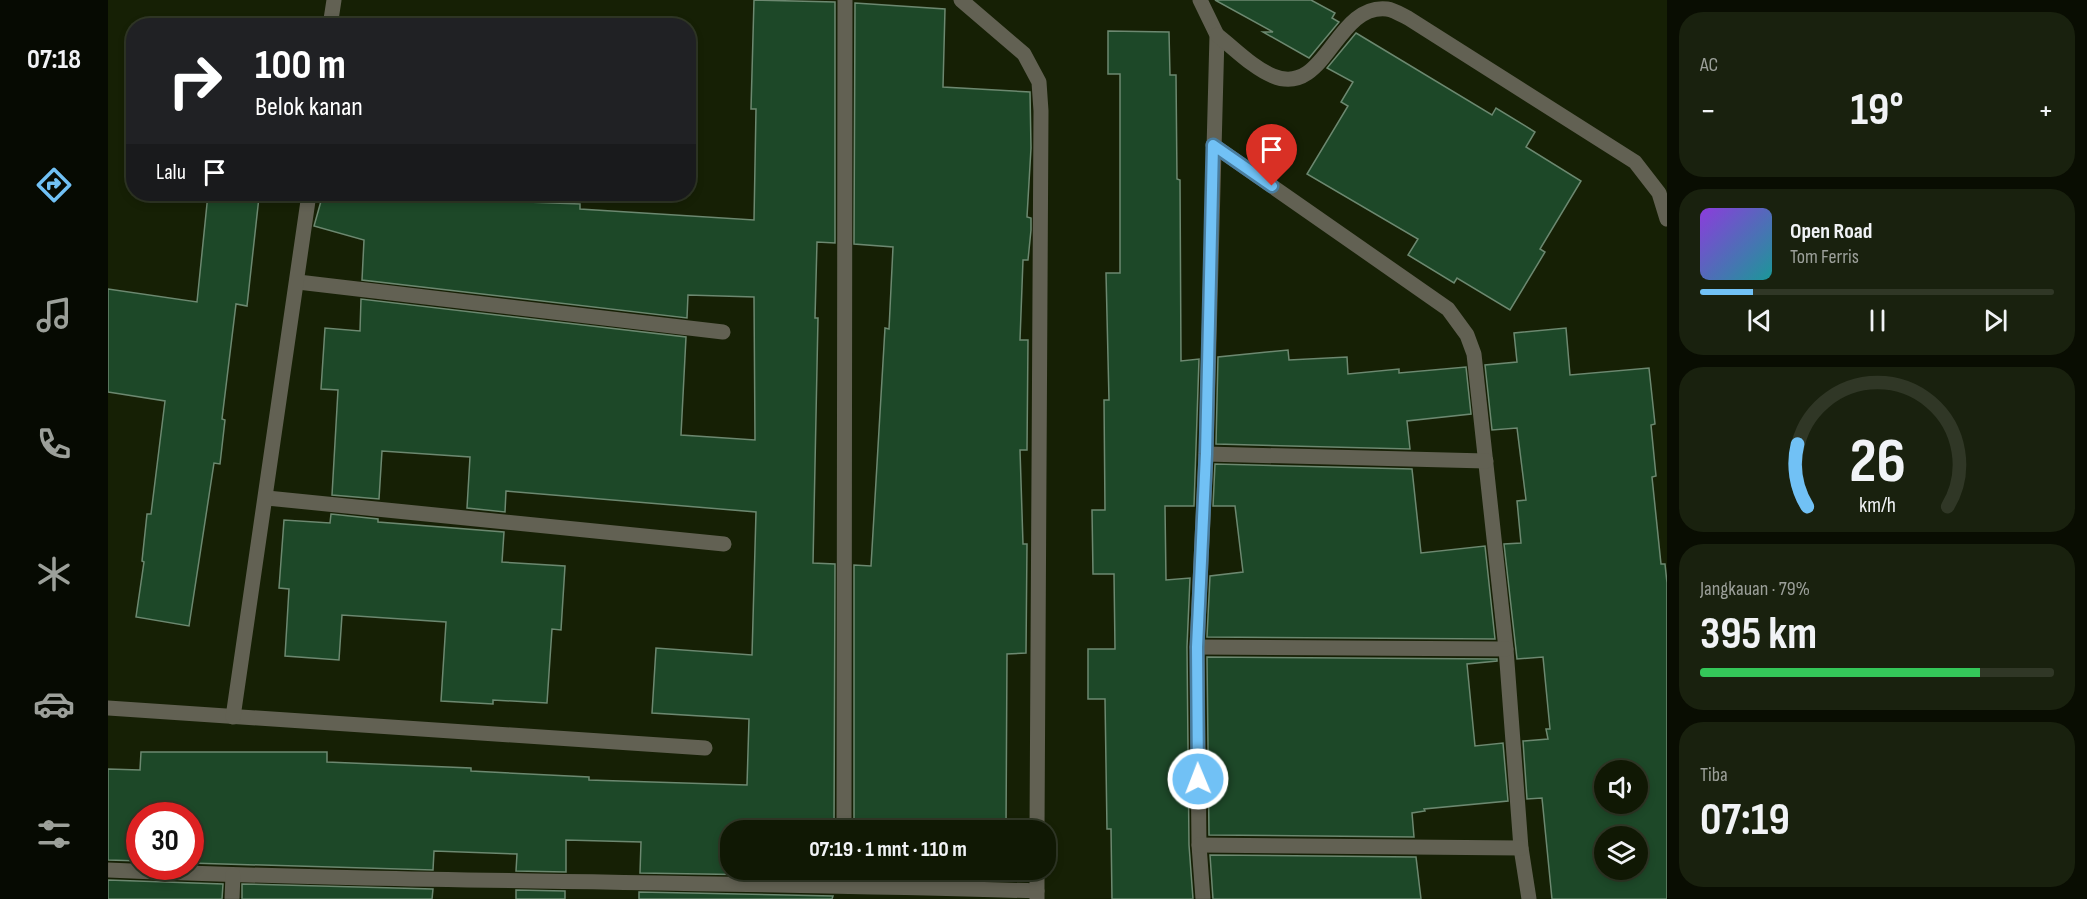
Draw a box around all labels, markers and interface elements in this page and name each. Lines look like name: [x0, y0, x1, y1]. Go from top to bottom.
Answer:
text: 100 m: [255, 40, 346, 91]
icon: right: [156, 42, 234, 120]
text: 07:18: [27, 44, 81, 76]
text: AC: [1700, 53, 1718, 77]
text: 19°: [1850, 83, 1904, 138]
text: Belok kanan: [255, 91, 363, 123]
text: −: [1700, 91, 1716, 131]
text: +: [2038, 91, 2054, 131]
pin: [1246, 124, 1297, 186]
icon: arrive: [1255, 133, 1288, 166]
icon: arrive: [198, 156, 231, 189]
text: Lalu: [156, 159, 186, 186]
icon: directions: [33, 164, 75, 206]
text: Open Road: [1790, 218, 1872, 245]
text: Tom Ferris: [1790, 245, 1859, 269]
icon: music: [33, 294, 75, 336]
icon: previous: [1743, 304, 1776, 337]
icon: pause: [1861, 304, 1894, 337]
icon: next: [1979, 304, 2012, 337]
icon: phone: [33, 423, 75, 465]
text: 26: [1849, 425, 1905, 500]
text: km/h: [1858, 493, 1896, 518]
icon: climate: [33, 553, 75, 595]
text: Jangkauan · 79%: [1700, 577, 1810, 601]
text: 395 km: [1700, 607, 1817, 662]
icon: car: [33, 683, 75, 725]
position arrow: [1166, 747, 1230, 811]
map controls: [1594, 760, 1648, 880]
button: sound: [1594, 760, 1648, 814]
text: Tiba: [1700, 763, 1728, 787]
text: 07:19: [1700, 793, 1790, 848]
speed limit sign: 30: [126, 802, 204, 880]
icon: filters: [33, 813, 75, 855]
button: layers: [1594, 826, 1648, 880]
text: 07:19 · 1 mnt · 110 m: [809, 836, 967, 863]

